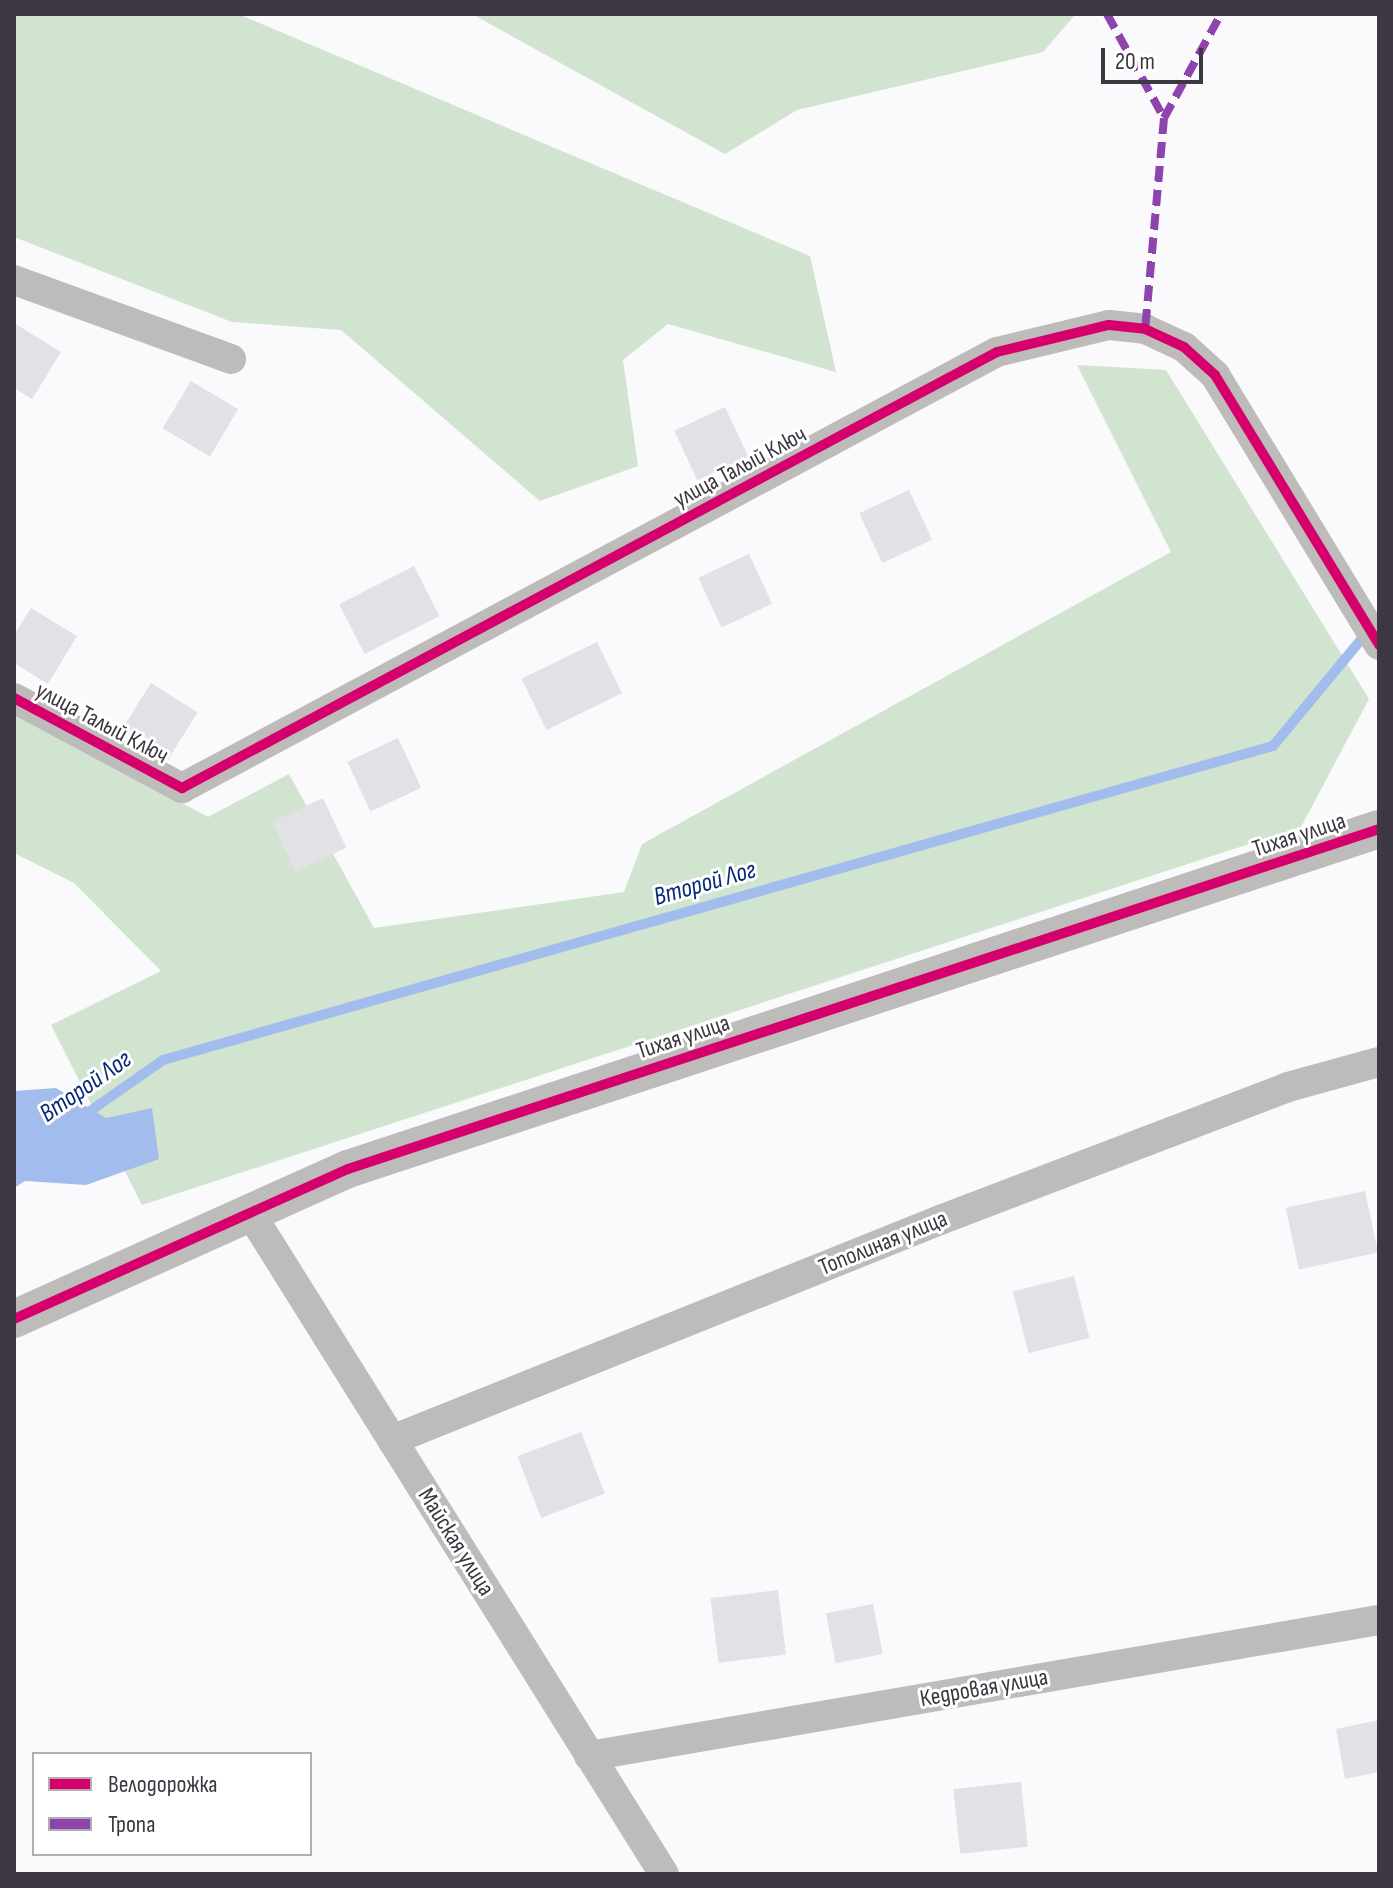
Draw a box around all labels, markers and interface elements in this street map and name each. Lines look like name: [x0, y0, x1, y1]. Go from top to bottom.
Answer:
scale bar: [1105, 32, 1207, 82]
text: 20 m: [1115, 47, 1155, 76]
street label: улица Талый Ключ: [669, 420, 811, 514]
street label: улица Талый Ключ: [31, 676, 173, 770]
street label: Тихая улица: [1249, 806, 1349, 864]
water label: Второй Лог: [650, 855, 760, 913]
street label: Тихая улица: [633, 1008, 733, 1066]
water label: Второй Лог: [34, 1044, 138, 1130]
street label: Тополиная улица: [815, 1204, 951, 1282]
street label: Майская улица: [412, 1483, 500, 1601]
street label: Кедровая улица: [918, 1663, 1050, 1713]
legend: [32, 1752, 312, 1856]
text: Велодорожка: [108, 1770, 218, 1799]
text: Тропа: [108, 1810, 155, 1839]

